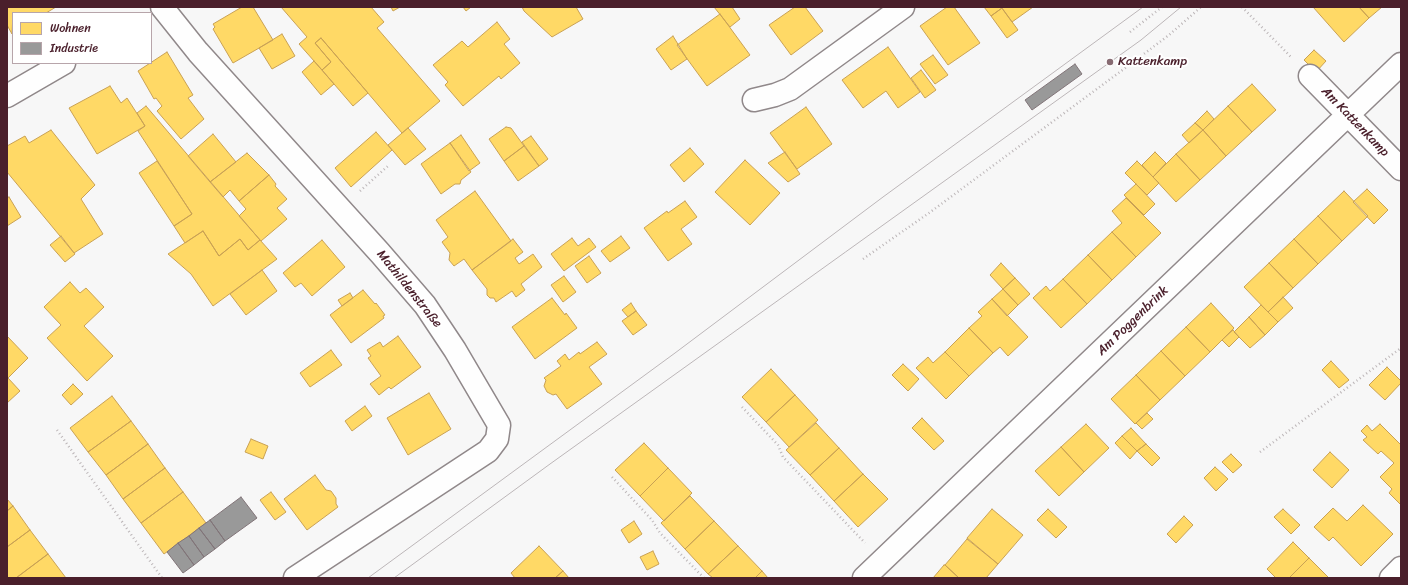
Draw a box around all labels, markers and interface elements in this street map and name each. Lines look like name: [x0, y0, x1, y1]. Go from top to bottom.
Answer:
legend: [12, 12, 152, 64]
text: Wohnen: [50, 17, 91, 39]
text: Industrie: [50, 37, 98, 59]
place label: Kattenkamp: [1118, 54, 1187, 70]
marker: Kattenkamp: [1105, 57, 1115, 67]
street label: Am Kattenkamp: [1318, 84, 1392, 160]
street label: Mathildenstraße: [373, 247, 445, 331]
street label: Am Poggenbrink: [1094, 283, 1172, 359]

